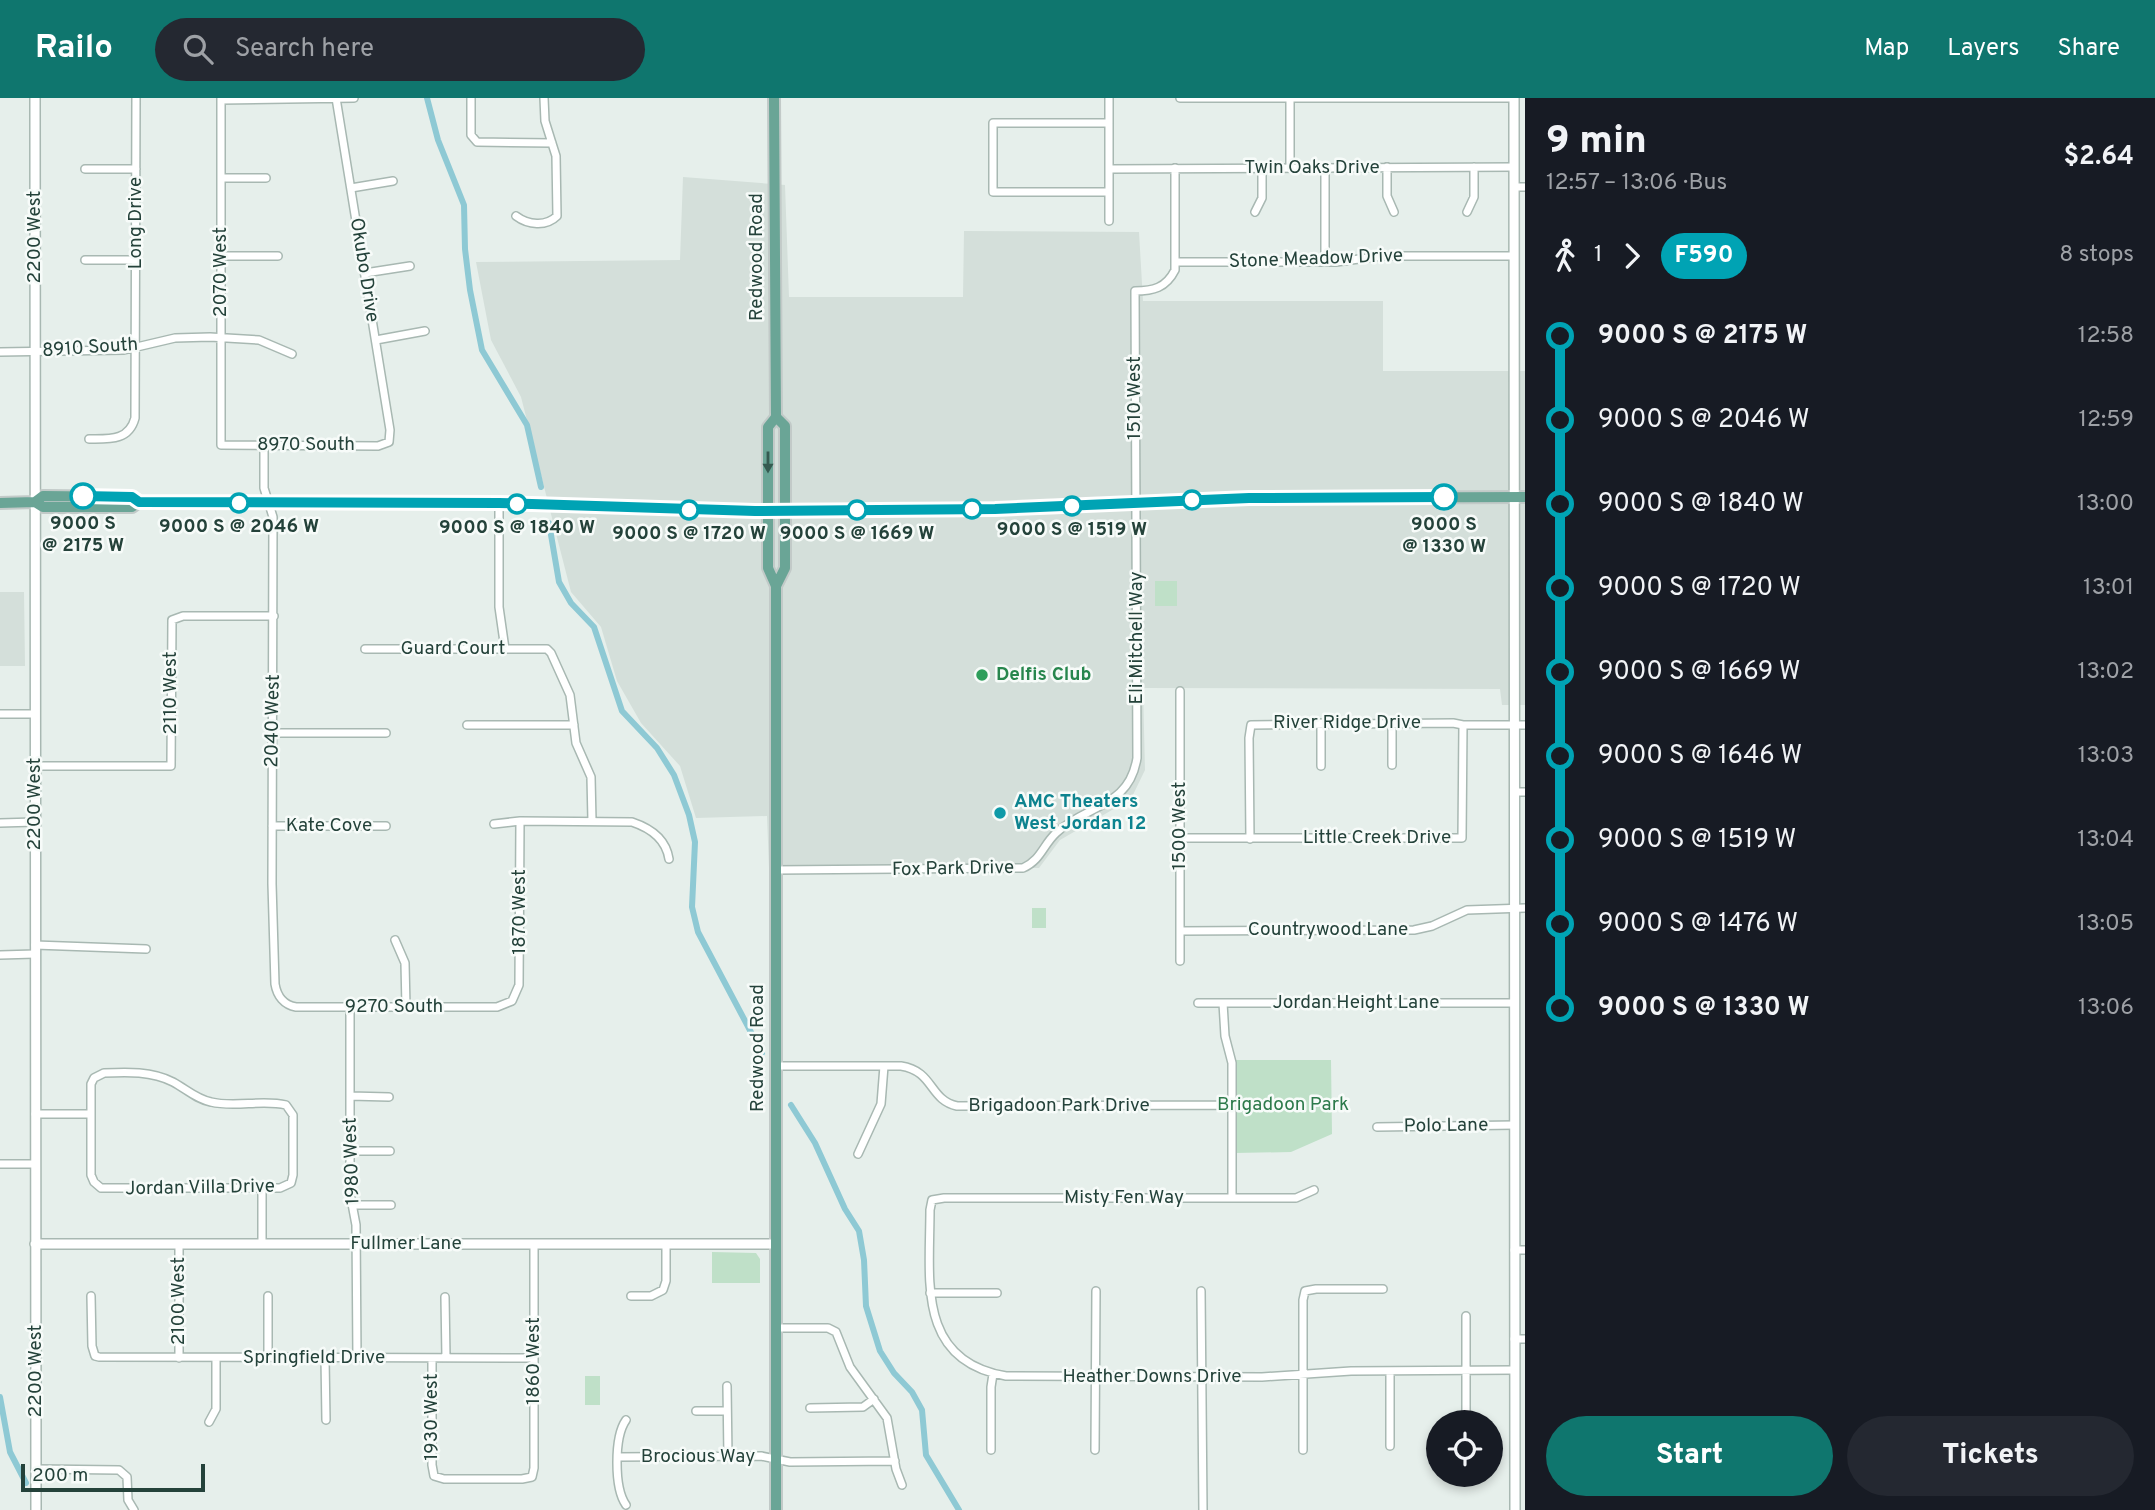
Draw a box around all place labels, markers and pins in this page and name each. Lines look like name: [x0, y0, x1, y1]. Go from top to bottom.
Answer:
marker: 9000 S @ 2175 W: [70, 483, 96, 509]
marker: 9000 S @ 1330 W: [1431, 484, 1457, 510]
unlabelled marker: [1182, 490, 1202, 510]
marker: 9000 S @ 2046 W: [229, 493, 249, 513]
marker: 9000 S @ 1840 W: [507, 494, 527, 514]
marker: 9000 S @ 1519 W: [1062, 496, 1082, 516]
unlabelled marker: [962, 499, 982, 519]
marker: 9000 S @ 1720 W: [679, 500, 699, 520]
marker: 9000 S @ 1669 W: [847, 500, 867, 520]
place label: 9000 S @ 2175 W: [42, 512, 124, 558]
place label: 9000 S @ 1330 W: [1402, 513, 1486, 559]
place label: 9000 S @ 2046 W: [159, 515, 319, 539]
place label: 9000 S @ 1840 W: [439, 516, 595, 540]
place label: 9000 S @ 1519 W: [997, 518, 1147, 542]
place label: 9000 S @ 1720 W: [612, 522, 766, 546]
place label: 9000 S @ 1669 W: [780, 522, 934, 546]
place label: Delfis Club: [996, 663, 1092, 687]
marker: Delfis Club: [974, 667, 990, 683]
place label: AMC Theaters West Jordan 12: [1014, 790, 1146, 836]
marker: AMC Theaters West Jordan 12: [992, 805, 1008, 821]

